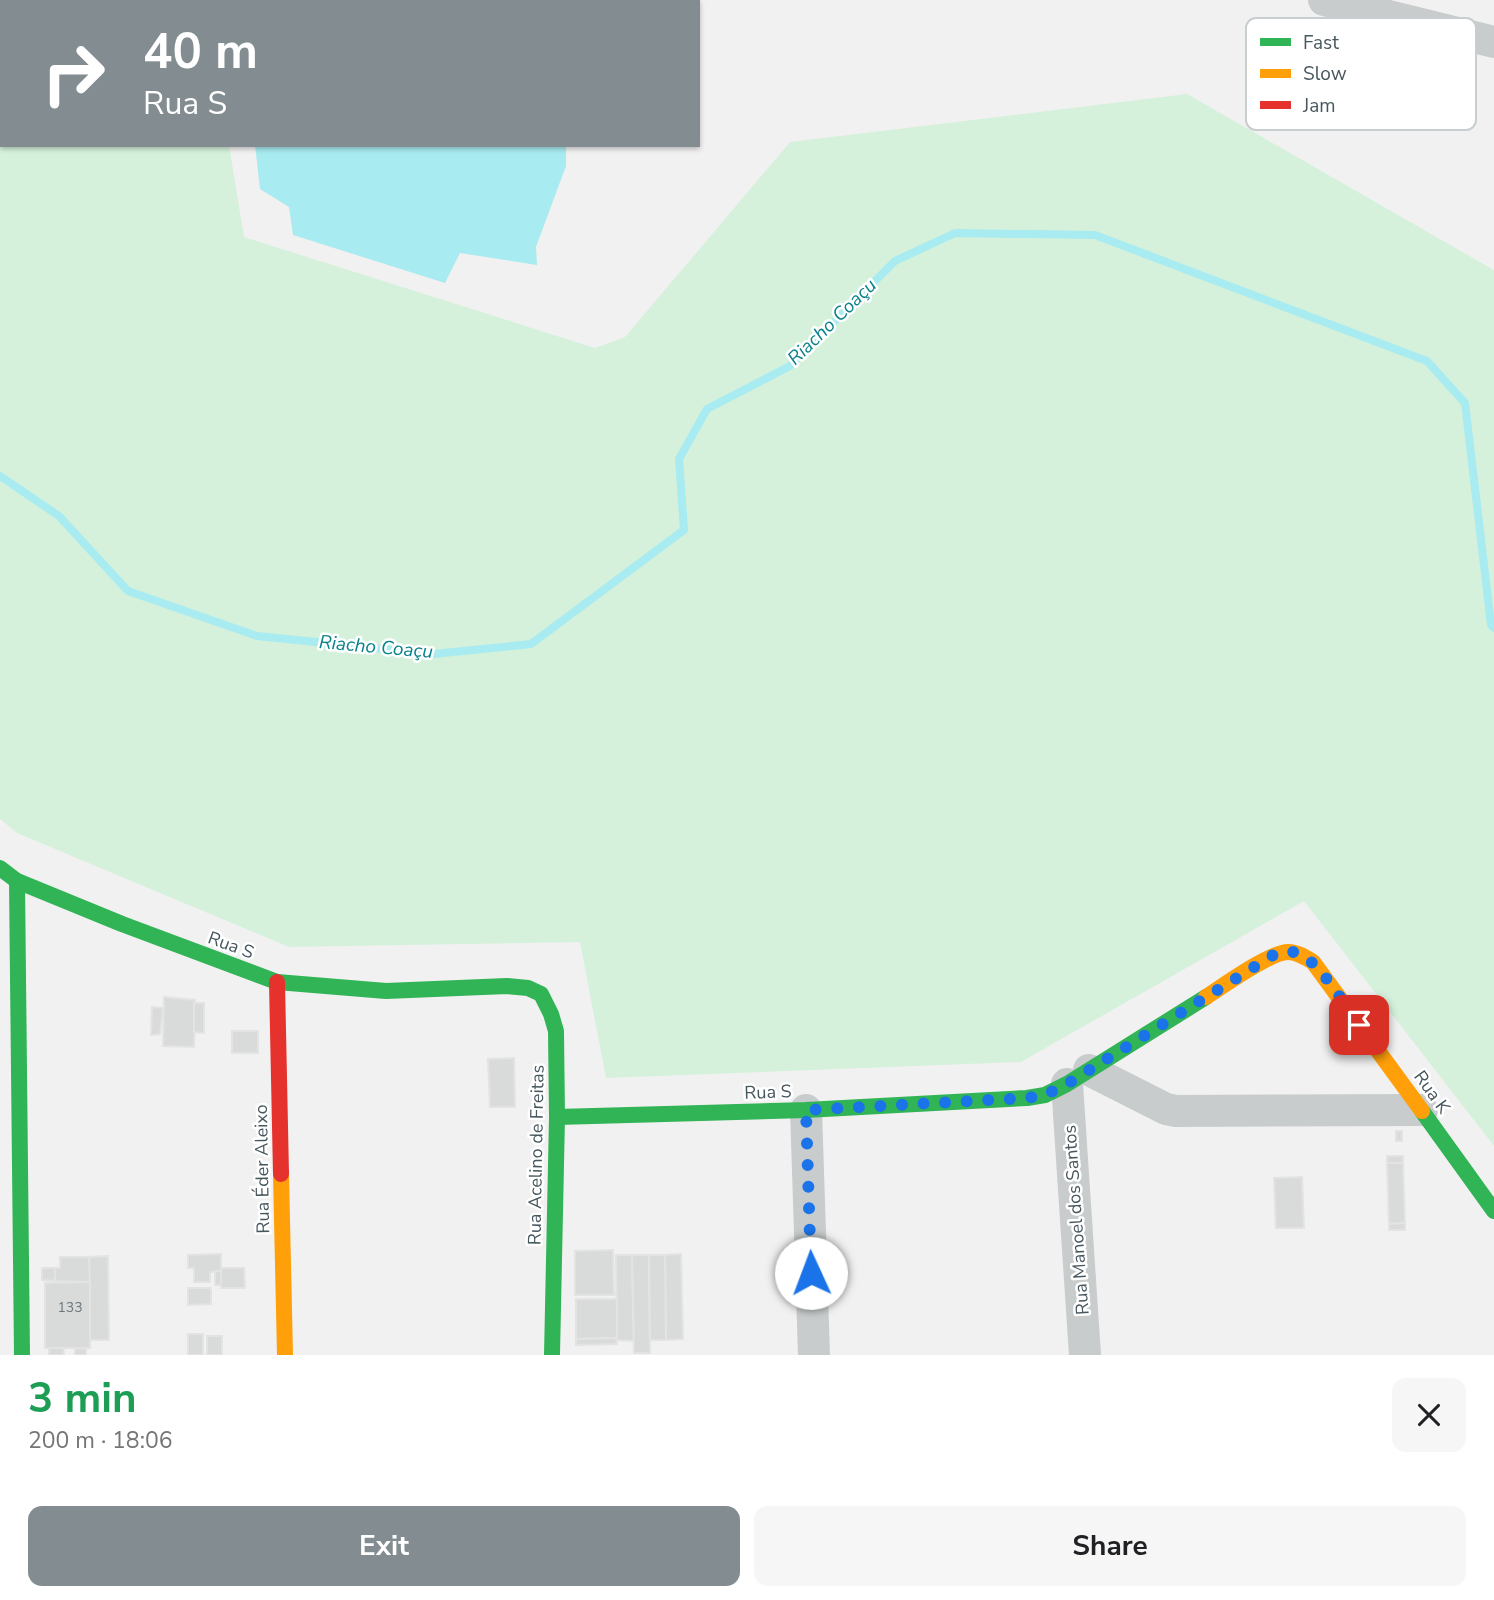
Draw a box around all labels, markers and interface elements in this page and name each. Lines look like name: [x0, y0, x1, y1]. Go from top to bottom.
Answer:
text: 40 m: [143, 18, 258, 85]
legend: [1246, 18, 1476, 130]
icon: right: [28, 28, 119, 119]
text: Fast: [1303, 30, 1339, 56]
text: Slow: [1303, 61, 1347, 87]
text: Rua S: [143, 82, 227, 125]
text: Jam: [1302, 93, 1336, 119]
water label: Riacho Coaçu: [782, 273, 882, 371]
water label: Riacho Coaçu: [318, 629, 434, 665]
street label: Rua S: [205, 926, 257, 964]
pin: [1329, 995, 1389, 1055]
icon: arrive: [1340, 1006, 1378, 1044]
street label: Rua Acelino de Freitas: [522, 1065, 550, 1245]
street label: Rua K: [1408, 1066, 1456, 1119]
street label: Rua S: [744, 1079, 792, 1105]
street label: Rua Éder Aleixo: [249, 1104, 275, 1234]
street label: Rua Manoel dos Santos: [1057, 1124, 1095, 1316]
position arrow: [774, 1236, 848, 1310]
house number: 133: [57, 1298, 83, 1317]
text: 3 min: [28, 1370, 137, 1427]
button: close: [1392, 1378, 1466, 1452]
text: 200 m · 18:06: [28, 1425, 173, 1456]
button: Exit: [28, 1506, 740, 1586]
button: Share: [754, 1506, 1466, 1586]

